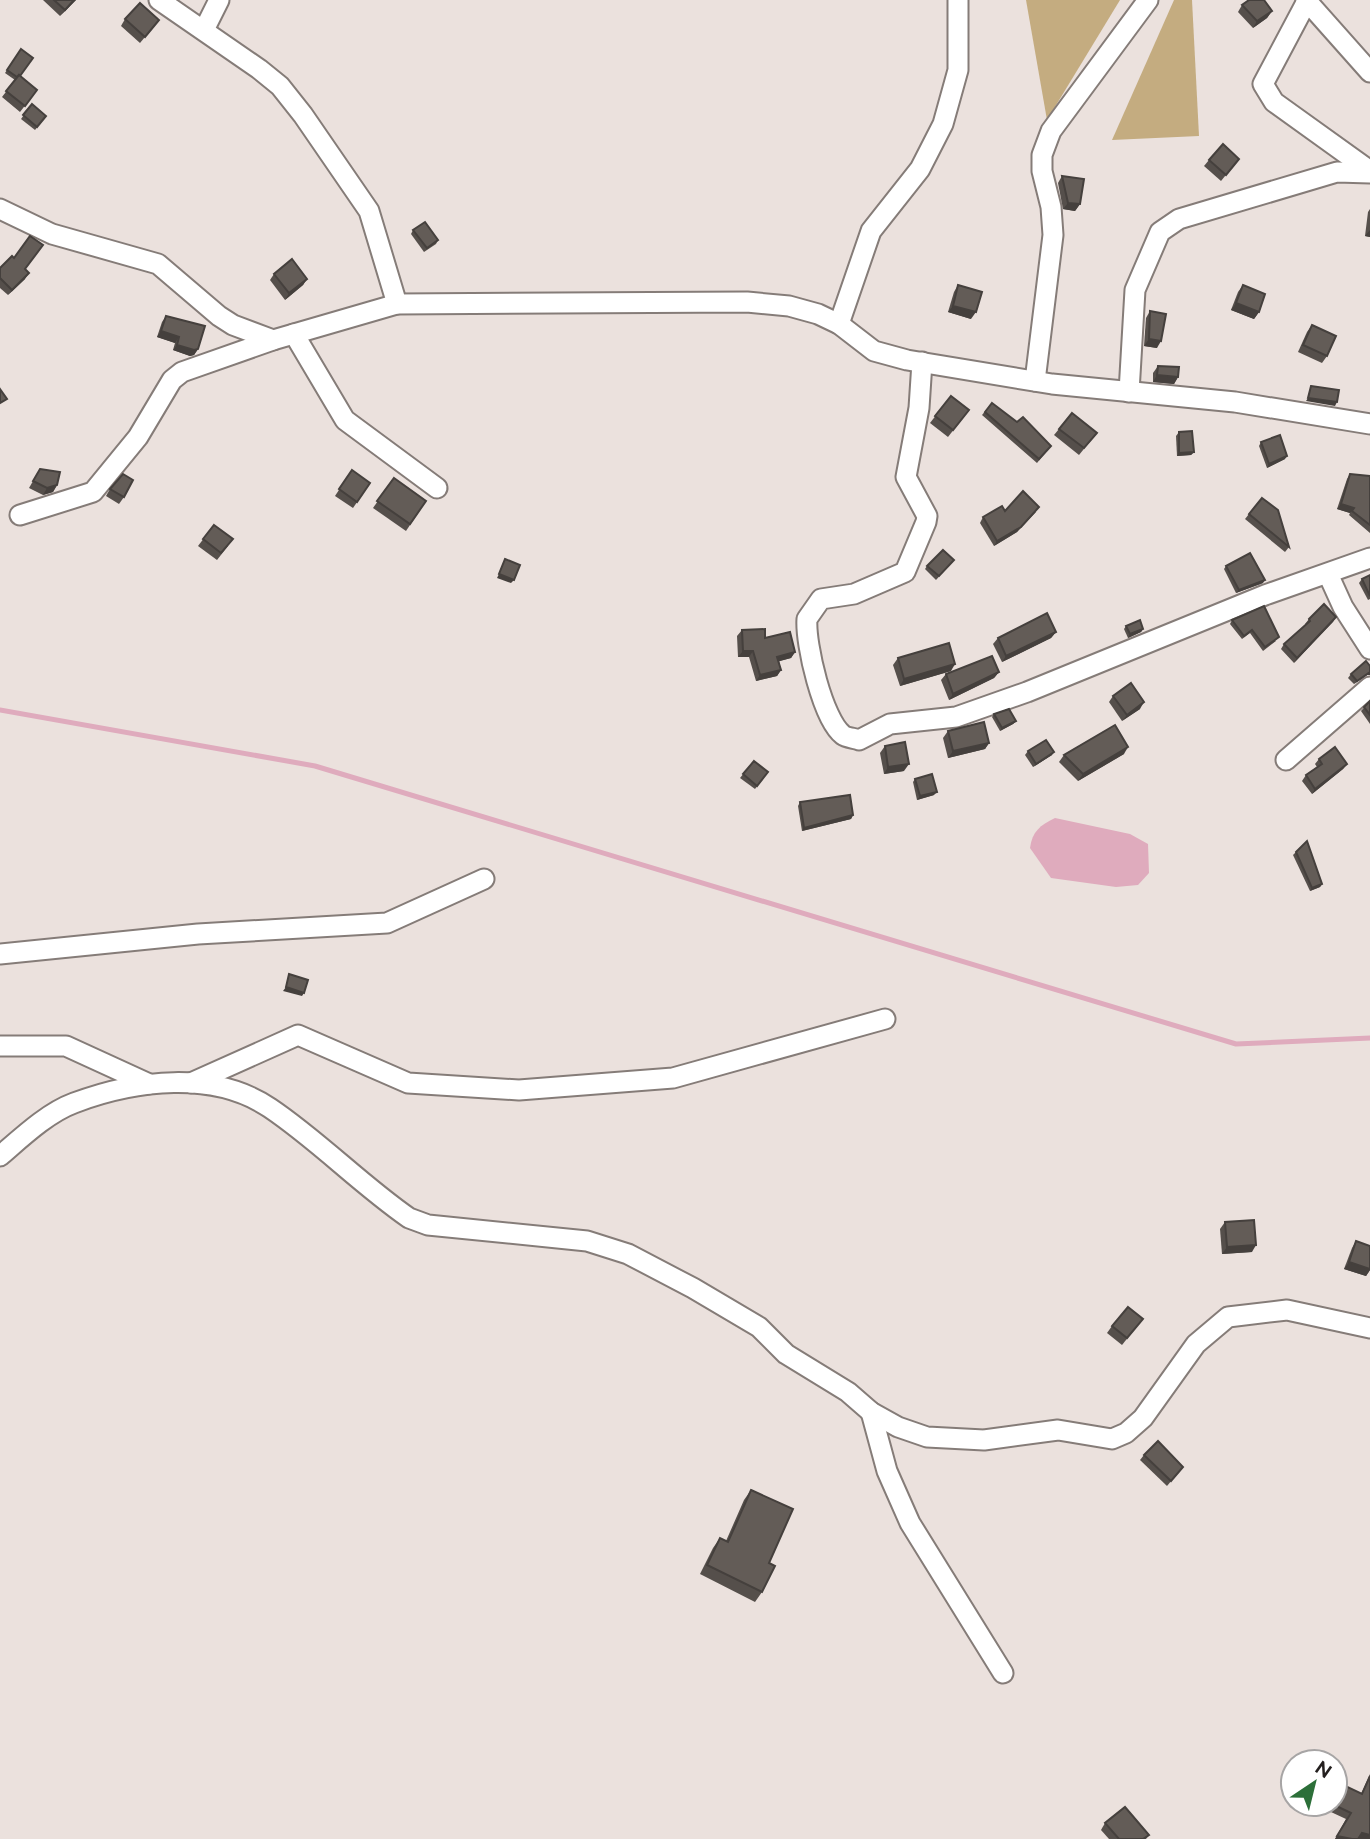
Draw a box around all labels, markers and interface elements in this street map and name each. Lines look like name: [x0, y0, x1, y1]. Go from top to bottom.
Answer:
north arrow: [1279, 1748, 1349, 1818]
text: N: [1312, 1756, 1336, 1782]

